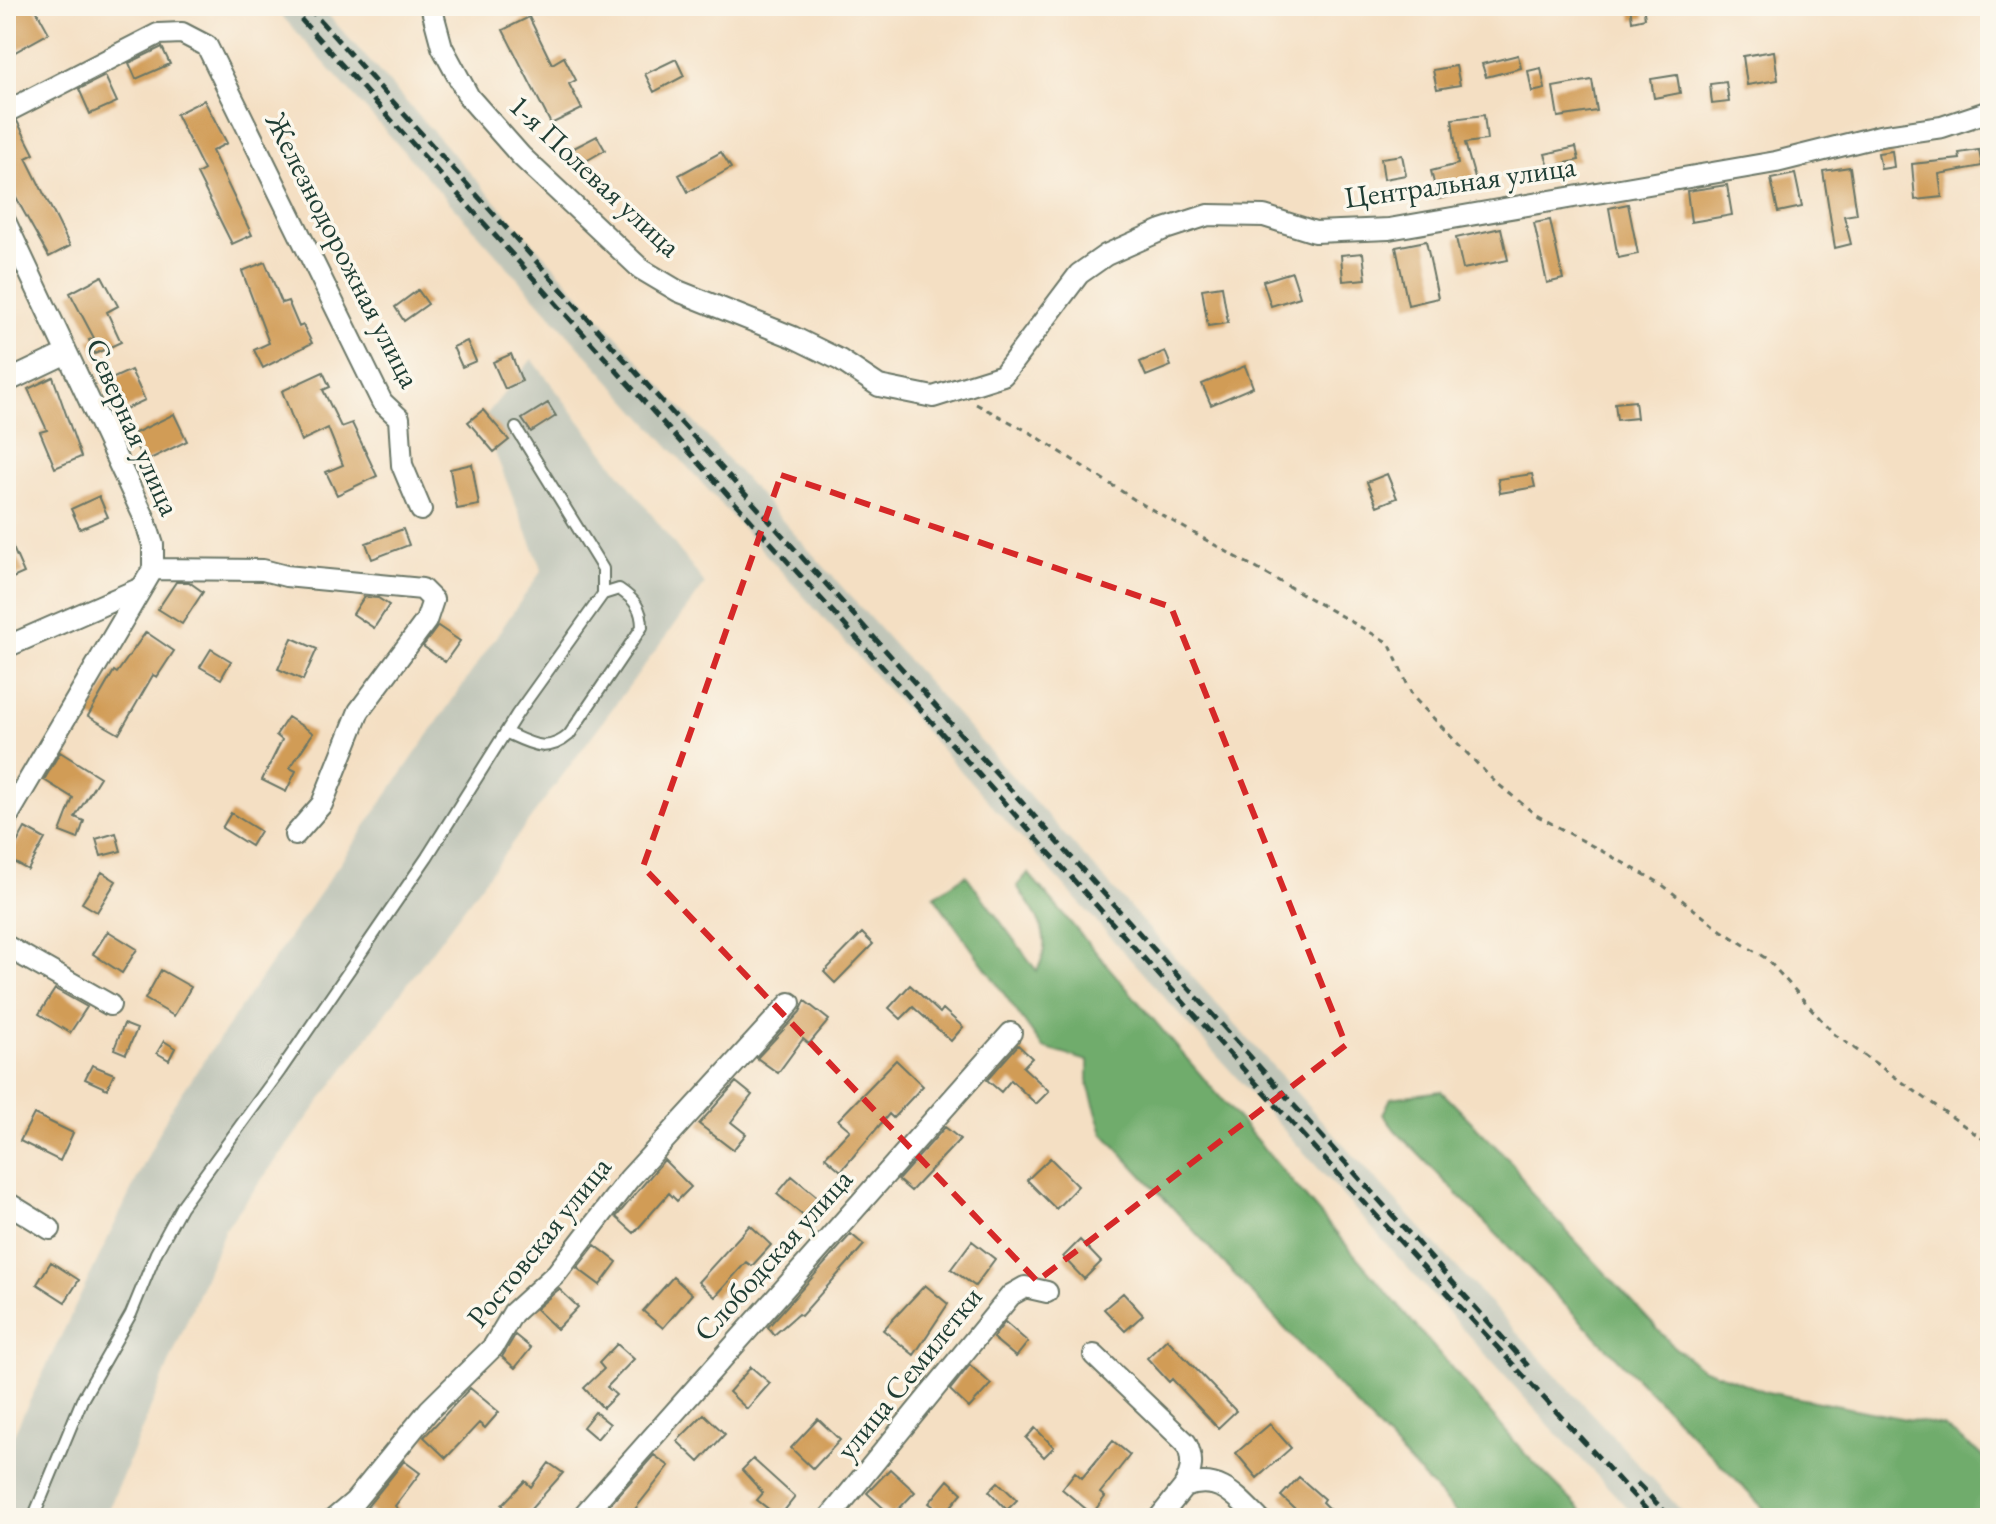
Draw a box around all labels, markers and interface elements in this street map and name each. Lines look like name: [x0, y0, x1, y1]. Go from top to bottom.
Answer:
street label: 1-я Полевая улица: [501, 86, 690, 265]
street label: Железнодорожная улица: [257, 105, 430, 394]
street label: Центральная улица: [1342, 146, 1578, 217]
street label: Северная улица: [77, 332, 190, 522]
street label: Ростовская улица: [458, 1148, 620, 1335]
street label: Слободская улица: [685, 1160, 861, 1349]
street label: улица Семилетки: [827, 1278, 991, 1467]

